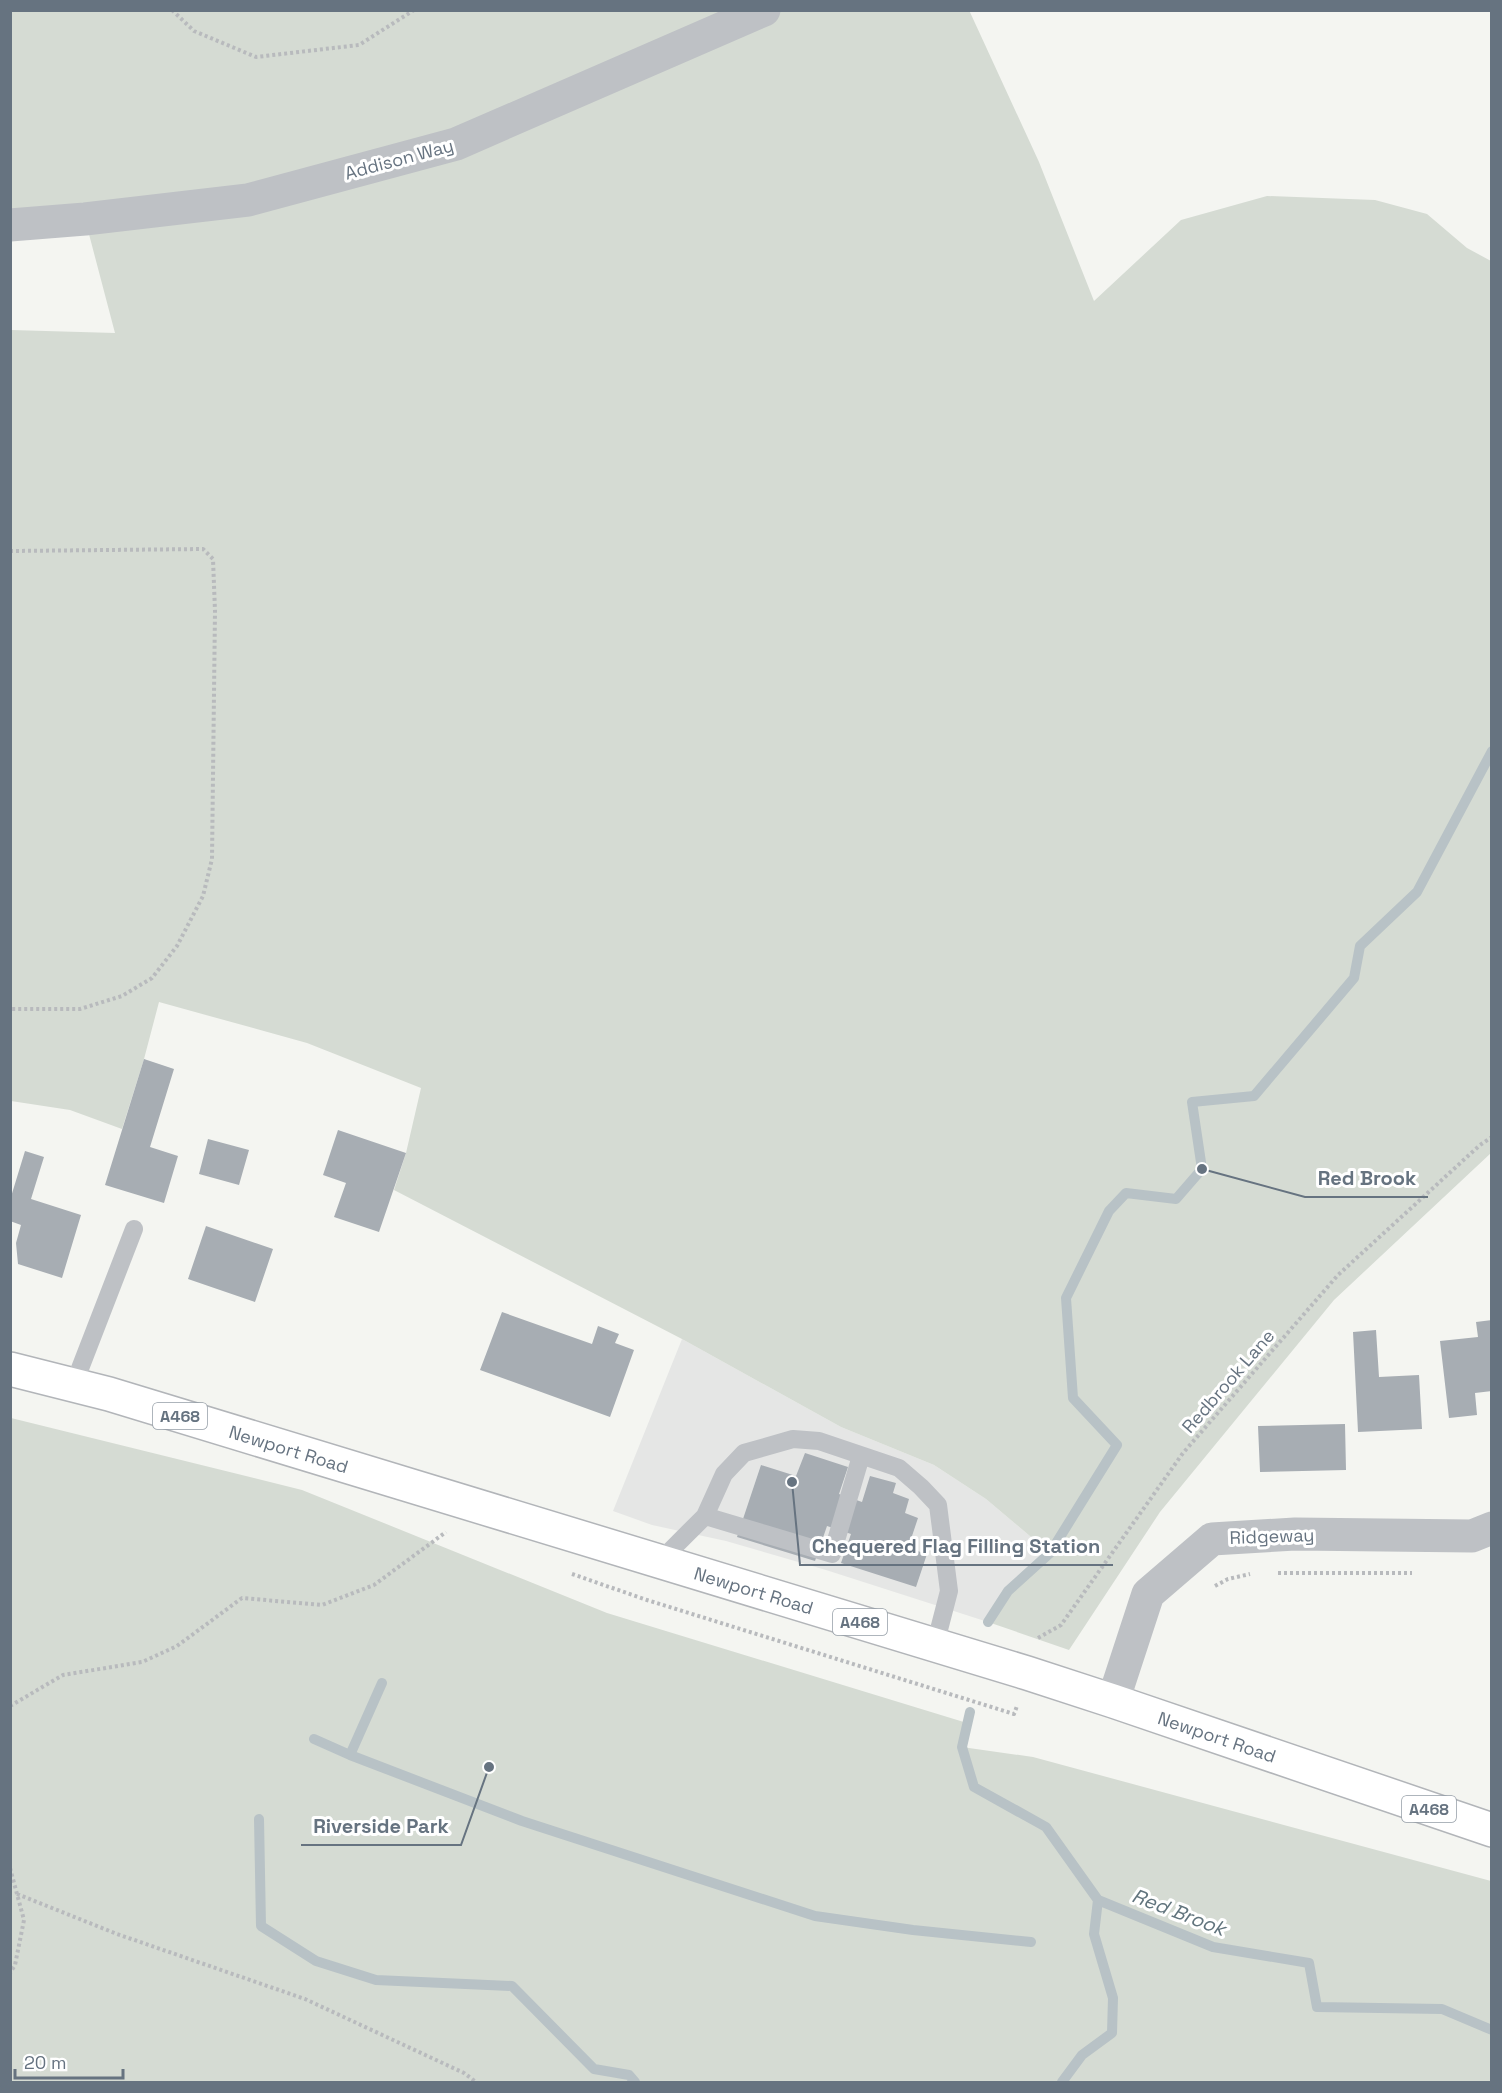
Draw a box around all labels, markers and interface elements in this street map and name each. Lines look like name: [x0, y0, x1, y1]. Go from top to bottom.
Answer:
street label: Addison Way: [342, 133, 456, 185]
callout: Red Brook: [1305, 1159, 1428, 1197]
text: Red Brook: [1318, 1165, 1416, 1191]
street label: Redbrook Lane: [1177, 1324, 1279, 1438]
road number: A468: [153, 1403, 207, 1429]
street label: Newport Road: [226, 1420, 351, 1478]
street label: Ridgeway: [1229, 1523, 1315, 1549]
callout: Chequered Flag Filling Station: [800, 1527, 1113, 1565]
text: Chequered Flag Filling Station: [812, 1533, 1100, 1559]
street label: Newport Road: [691, 1561, 816, 1619]
road number: A468: [833, 1609, 887, 1635]
street label: Newport Road: [1155, 1706, 1279, 1767]
road number: A468: [1402, 1796, 1456, 1822]
callout: Riverside Park: [301, 1807, 461, 1845]
text: Riverside Park: [313, 1813, 449, 1839]
water label: Red Brook: [1128, 1882, 1232, 1943]
scale bar: [15, 2042, 123, 2080]
text: 20 m: [24, 2051, 67, 2074]

